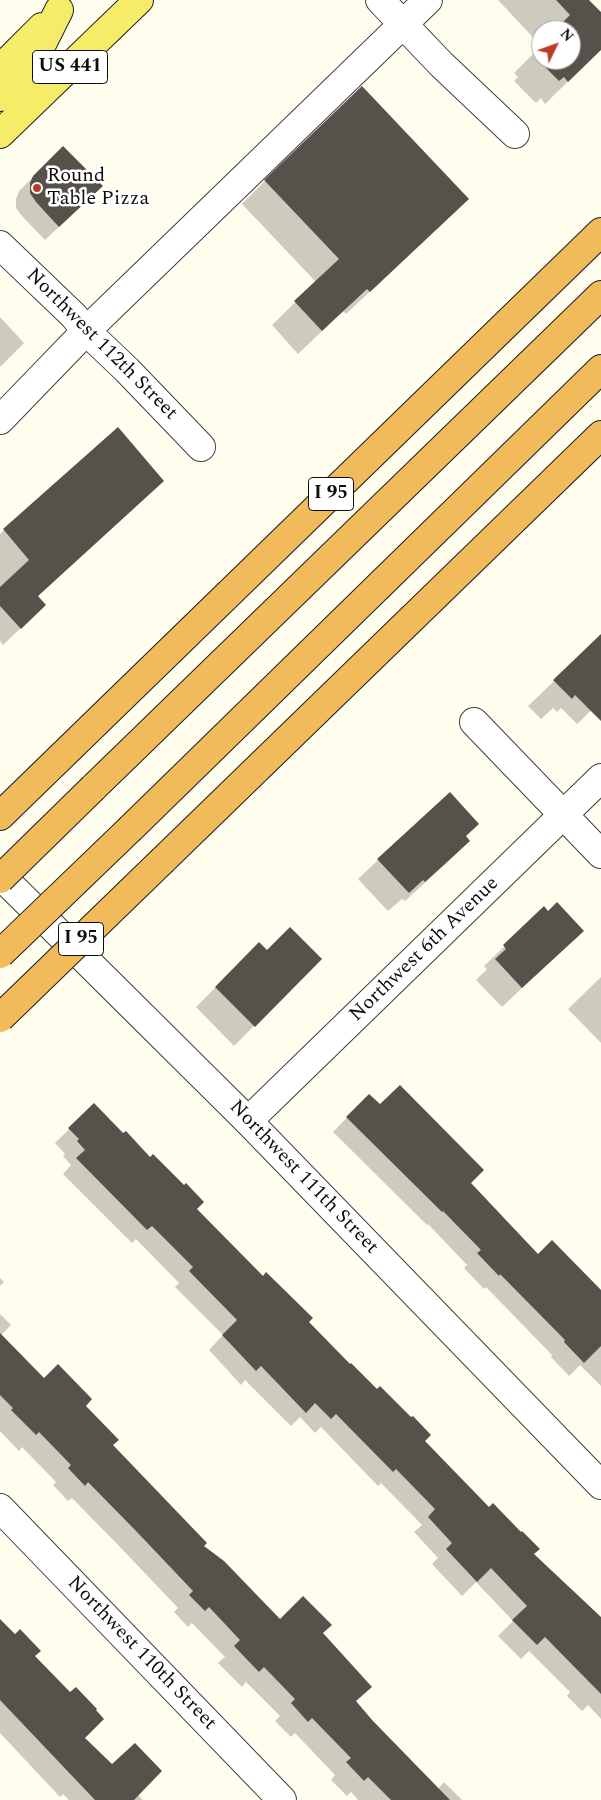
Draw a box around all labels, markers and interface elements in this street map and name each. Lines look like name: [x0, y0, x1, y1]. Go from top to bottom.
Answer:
north arrow: [531, 20, 581, 70]
text: N: [555, 24, 578, 47]
road number: US 441: [32, 51, 108, 84]
place label: Round Table Pizza: [47, 165, 149, 212]
marker: Round Table Pizza: [31, 182, 43, 194]
street label: Northwest 112th Street: [20, 264, 182, 426]
road number: I 95: [308, 478, 354, 510]
street label: Northwest 6th Avenue: [345, 873, 505, 1027]
road number: I 95: [58, 922, 104, 956]
street label: Northwest 111th Street: [223, 1096, 383, 1260]
street label: Northwest 110th Street: [61, 1572, 221, 1736]

